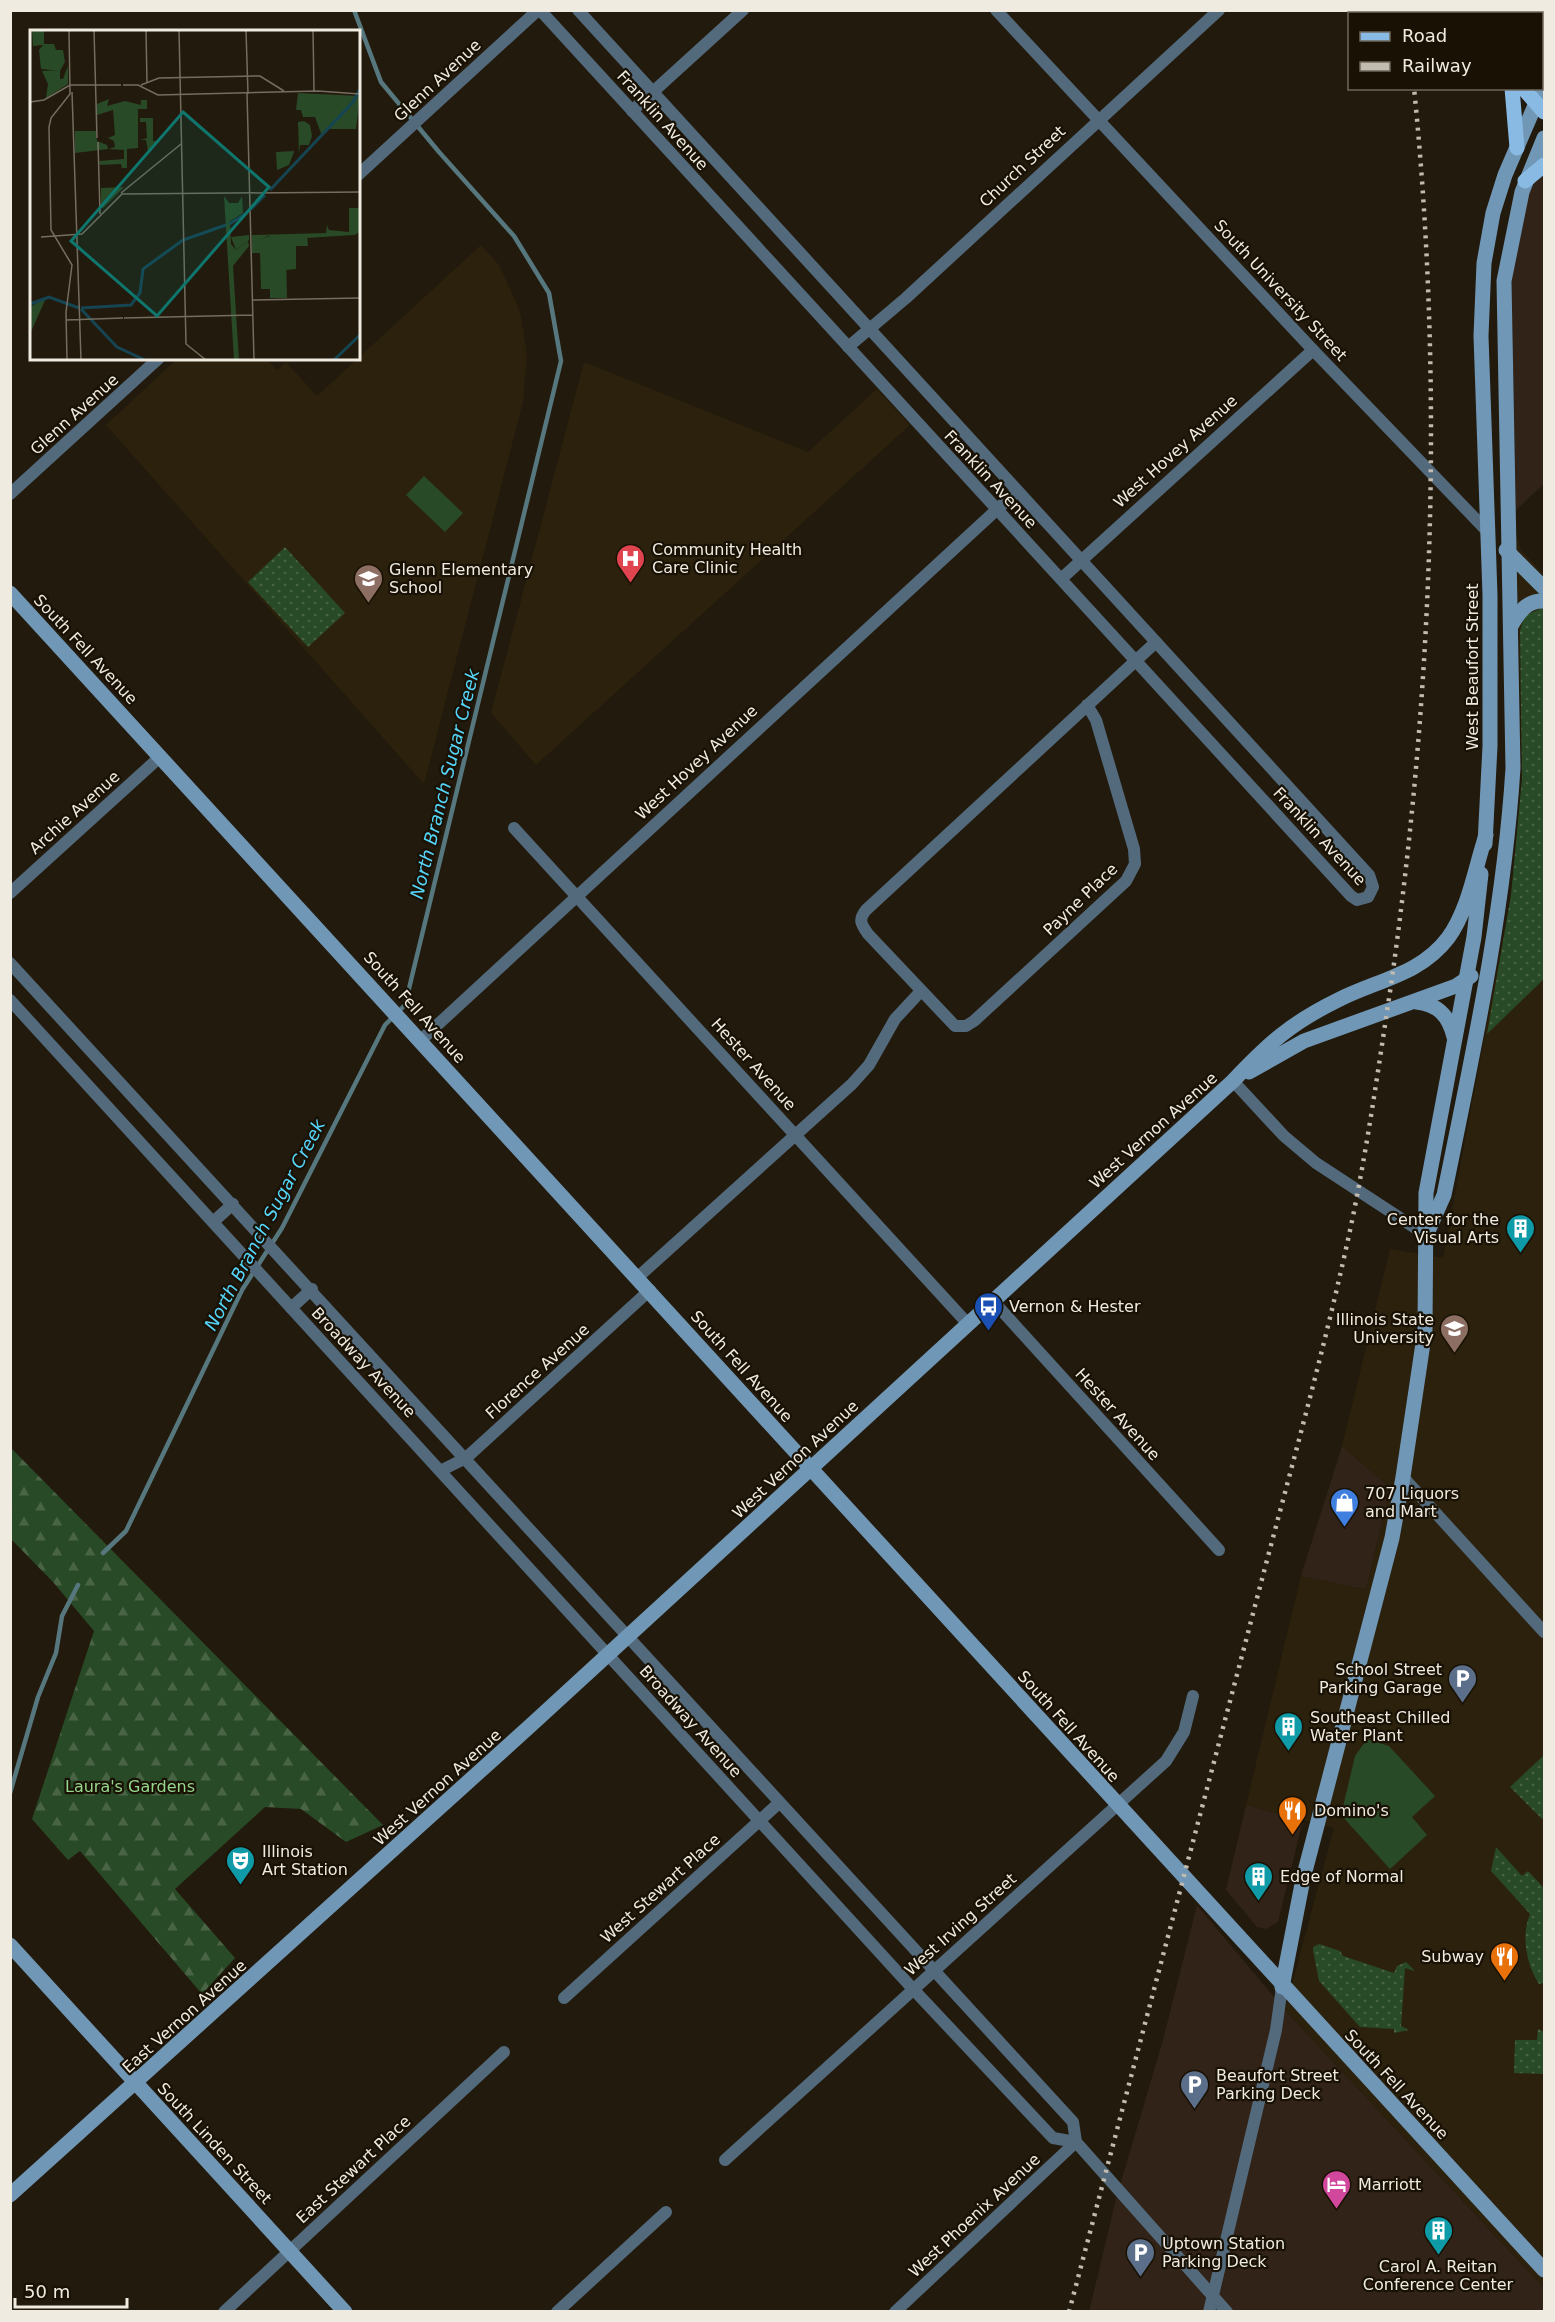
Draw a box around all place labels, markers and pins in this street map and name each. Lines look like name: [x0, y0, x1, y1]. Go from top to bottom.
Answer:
place label: Community Health Care Clinic: [652, 540, 802, 577]
hospital icon: Community Health Care Clinic: [615, 542, 647, 584]
place label: Glenn Elementary School: [389, 560, 533, 597]
school or university icon: Glenn Elementary School: [352, 562, 384, 604]
place label: Center for the Visual Arts: [1387, 1210, 1499, 1247]
building icon: Center for the Visual Arts: [1504, 1212, 1536, 1254]
bus stop icon: Vernon & Hester: [972, 1290, 1004, 1332]
place label: Vernon & Hester: [1009, 1297, 1141, 1316]
place label: Illinois State University: [1336, 1310, 1434, 1347]
school or university icon: Illinois State University: [1439, 1312, 1471, 1354]
place label: 707 Liquors and Mart: [1365, 1484, 1459, 1521]
shop icon: 707 Liquors and Mart: [1328, 1486, 1360, 1528]
place label: School Street Parking Garage: [1319, 1660, 1442, 1697]
parking icon: School Street Parking Garage: [1447, 1662, 1479, 1704]
place label: Southeast Chilled Water Plant: [1310, 1708, 1451, 1745]
building icon: Southeast Chilled Water Plant: [1273, 1710, 1305, 1752]
restaurant icon: Domino's: [1277, 1794, 1309, 1836]
place label: Domino's: [1314, 1801, 1389, 1820]
place label: Illinois Art Station: [262, 1842, 348, 1879]
theatre icon: Illinois Art Station: [225, 1844, 257, 1886]
building icon: Edge of Normal: [1243, 1860, 1275, 1902]
place label: Edge of Normal: [1280, 1867, 1404, 1886]
restaurant icon: Subway: [1489, 1940, 1521, 1982]
place label: Subway: [1421, 1947, 1484, 1966]
place label: Beaufort Street Parking Deck: [1216, 2066, 1339, 2103]
parking icon: Beaufort Street Parking Deck: [1179, 2068, 1211, 2110]
hotel icon: Marriott: [1321, 2168, 1353, 2210]
place label: Marriott: [1358, 2175, 1421, 2194]
building icon: Carol A. Reitan Conference Center: [1422, 2214, 1454, 2256]
place label: Uptown Station Parking Deck: [1162, 2234, 1285, 2271]
parking icon: Uptown Station Parking Deck: [1125, 2236, 1157, 2278]
place label: Carol A. Reitan Conference Center: [1363, 2257, 1514, 2294]

